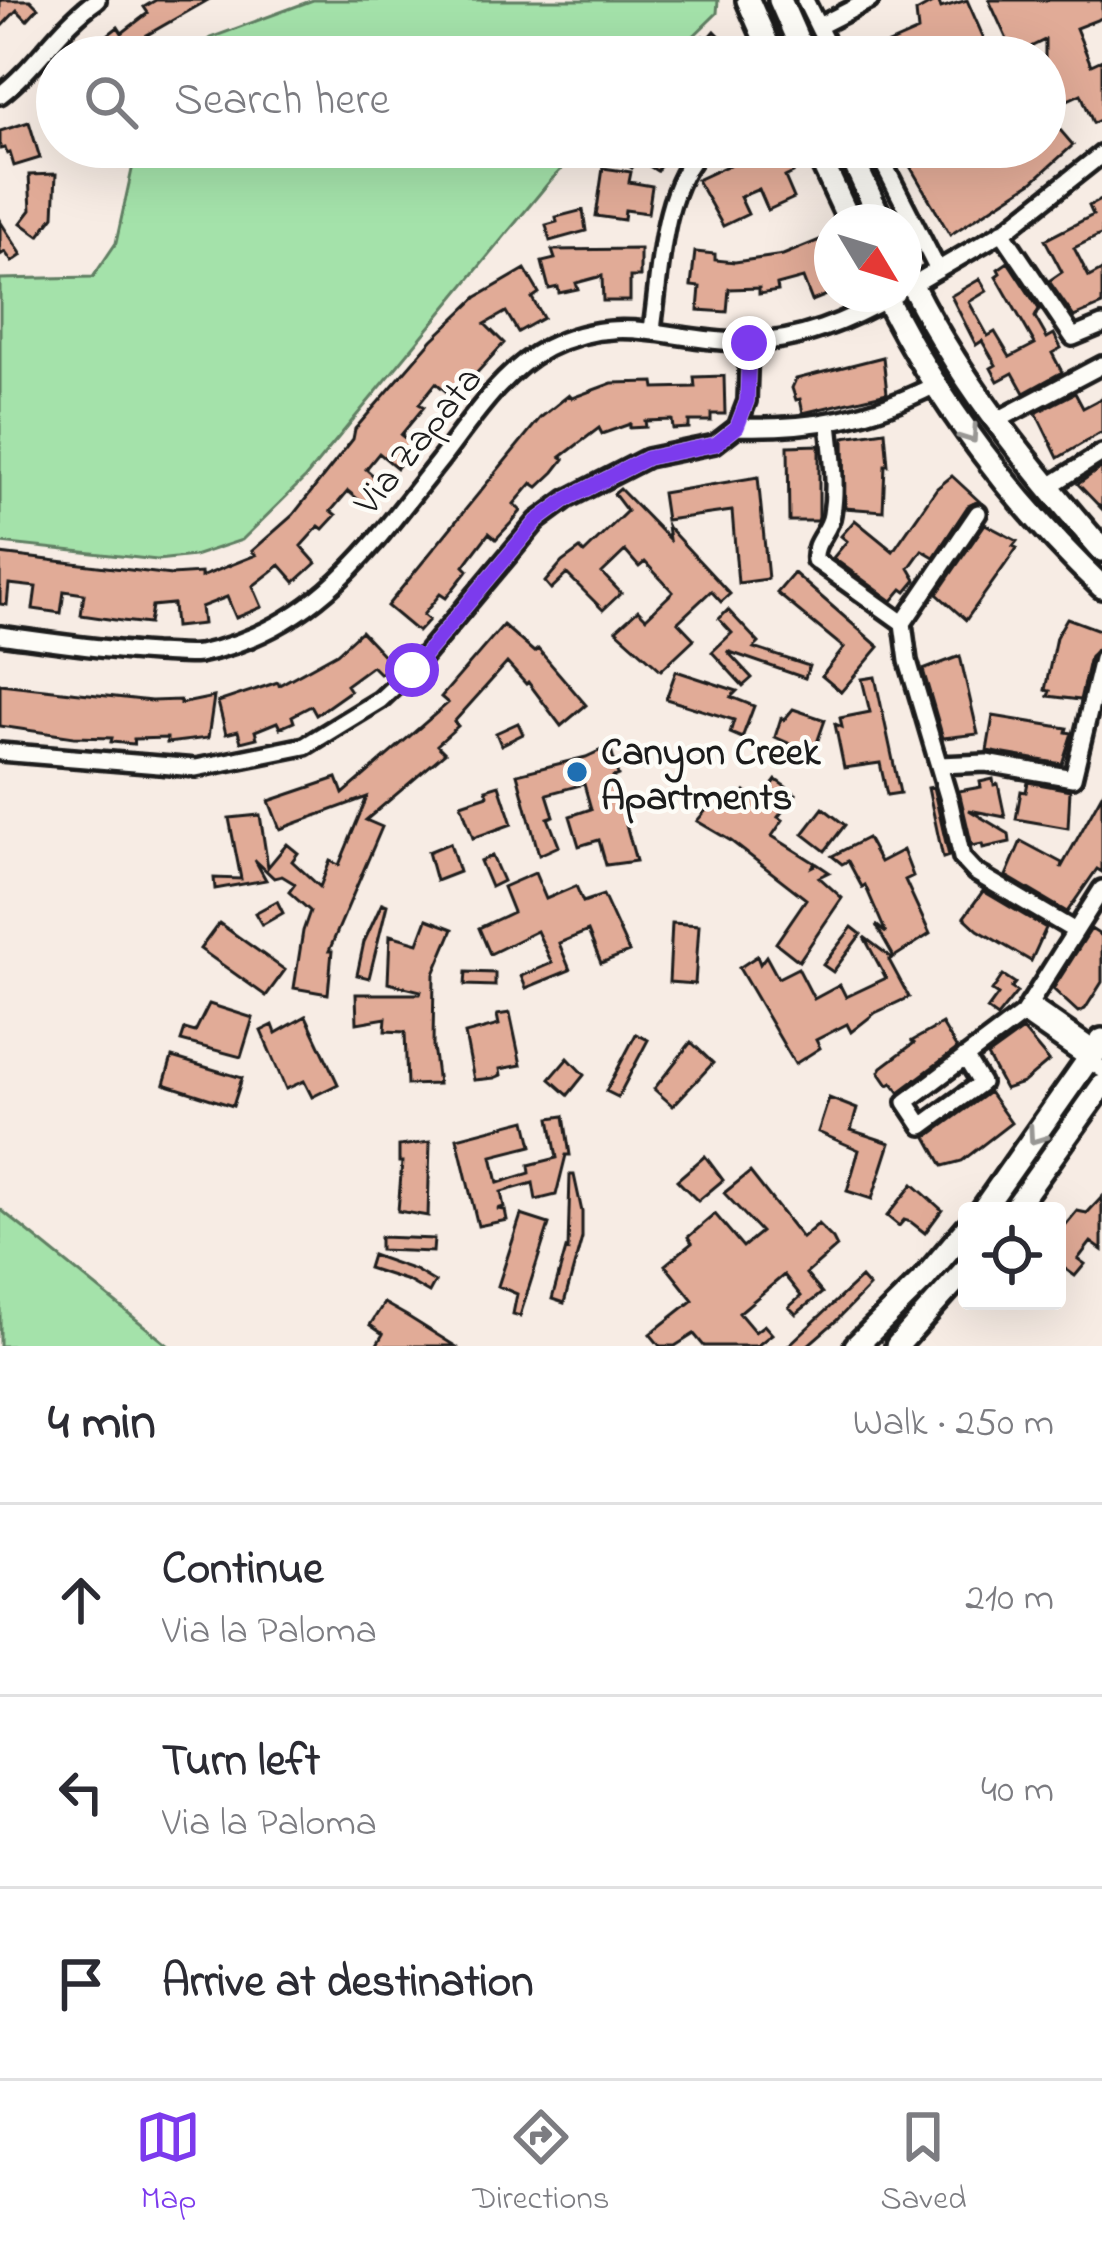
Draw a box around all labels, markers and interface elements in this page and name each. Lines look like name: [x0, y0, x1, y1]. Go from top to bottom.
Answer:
search box: [36, 36, 1066, 168]
icon: search: [78, 69, 144, 135]
text: Search here: [174, 69, 390, 135]
north arrow: [814, 204, 922, 312]
route end: [722, 316, 776, 370]
street label: Via Zapata: [341, 355, 498, 530]
one-way arrow: [956, 422, 978, 444]
route start: [385, 643, 439, 697]
place label: Canyon Creek Apartments: [601, 726, 821, 828]
marker: Canyon Creek Apartments: [564, 759, 590, 785]
one-way arrow: [1028, 1122, 1050, 1144]
map controls: [958, 1202, 1066, 1310]
button: locate: [958, 1202, 1066, 1310]
text: 4 min: [48, 1387, 156, 1462]
text: Walk · 250 m: [853, 1396, 1054, 1453]
text: Continue: [162, 1538, 323, 1604]
icon: ahead: [48, 1567, 114, 1633]
text: 210 m: [965, 1571, 1054, 1628]
text: Via la Paloma: [162, 1604, 377, 1661]
text: Turn left: [162, 1730, 320, 1796]
icon: left: [48, 1759, 114, 1825]
text: 40 m: [981, 1763, 1054, 1820]
text: Via la Paloma: [162, 1796, 377, 1853]
icon: arrive: [48, 1951, 114, 2017]
text: Arrive at destination: [162, 1951, 533, 2017]
tab: Map: [135, 2104, 201, 2224]
tab: Directions: [472, 2104, 610, 2224]
tab: Saved: [880, 2104, 967, 2224]

